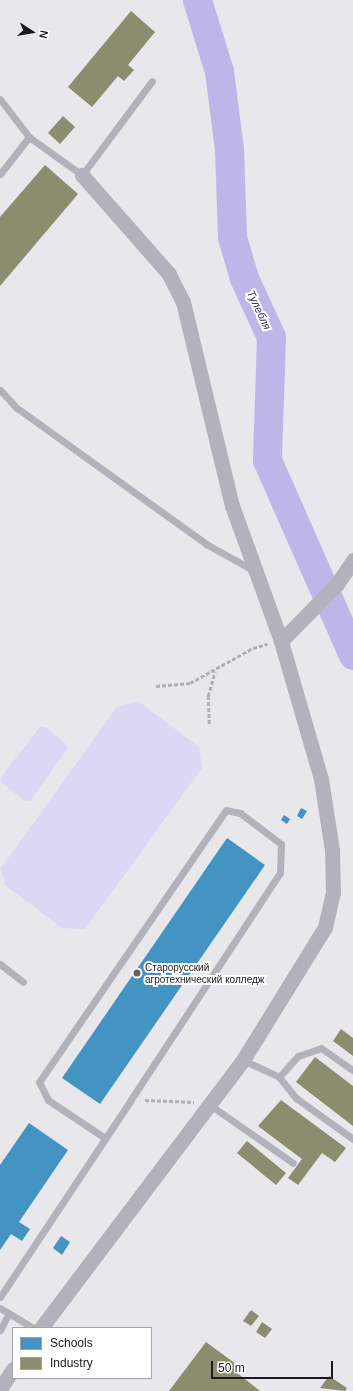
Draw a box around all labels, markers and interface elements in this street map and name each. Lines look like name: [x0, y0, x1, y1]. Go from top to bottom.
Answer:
north arrow: [12, 12, 52, 52]
text: N: [37, 29, 50, 40]
water label: Тулебля: [244, 288, 274, 332]
place label: Старорусский агротехнический колледж: [145, 961, 264, 984]
marker: Старорусский агротехнический колледж: [132, 968, 142, 978]
legend: [12, 1327, 152, 1379]
text: Schools: [50, 1336, 93, 1350]
scale bar: [213, 1353, 335, 1379]
text: Industry: [50, 1356, 93, 1370]
text: 50 m: [218, 1361, 245, 1375]

